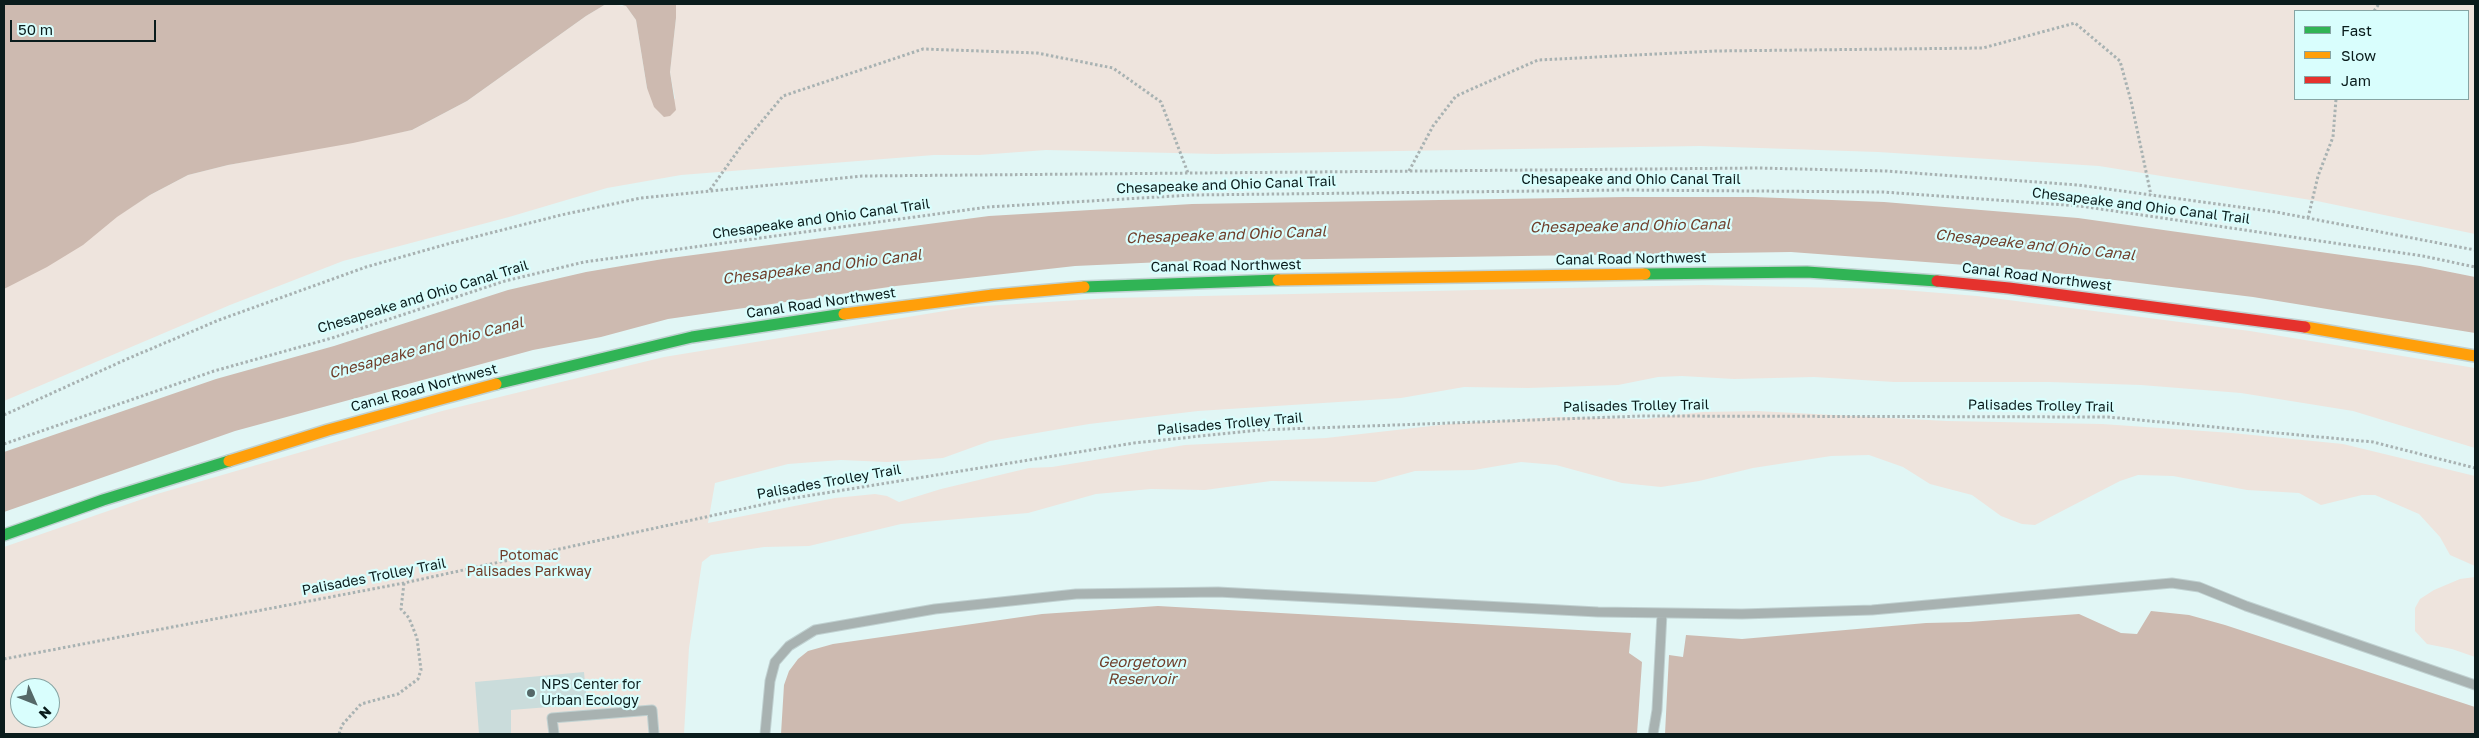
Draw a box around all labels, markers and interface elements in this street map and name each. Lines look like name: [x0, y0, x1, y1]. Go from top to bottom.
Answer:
scale bar: [12, 10, 159, 42]
legend: [2294, 10, 2469, 100]
text: 50 m: [18, 20, 53, 38]
text: Fast: [2341, 21, 2372, 39]
text: Slow: [2341, 46, 2376, 64]
text: Jam: [2341, 71, 2371, 89]
street label: Chesapeake and Ohio Canal Trail: [1521, 172, 1741, 188]
street label: Chesapeake and Ohio Canal Trail: [1116, 173, 1336, 197]
street label: Chesapeake and Ohio Canal Trail: [2031, 184, 2251, 228]
street label: Chesapeake and Ohio Canal Trail: [711, 195, 931, 243]
water label: Chesapeake and Ohio Canal: [1530, 215, 1730, 237]
water label: Chesapeake and Ohio Canal: [1125, 223, 1327, 247]
water label: Chesapeake and Ohio Canal: [1934, 226, 2136, 264]
water label: Chesapeake and Ohio Canal: [721, 246, 923, 288]
street label: Canal Road Northwest: [1555, 249, 1707, 269]
street label: Canal Road Northwest: [1150, 256, 1302, 276]
street label: Chesapeake and Ohio Canal Trail: [316, 257, 530, 337]
street label: Canal Road Northwest: [1961, 259, 2113, 295]
street label: Canal Road Northwest: [745, 284, 897, 322]
water label: Chesapeake and Ohio Canal: [327, 313, 525, 383]
street label: Canal Road Northwest: [349, 360, 499, 416]
street label: Palisades Trolley Trail: [1563, 396, 1709, 416]
street label: Palisades Trolley Trail: [1968, 396, 2114, 416]
street label: Palisades Trolley Trail: [1156, 409, 1304, 439]
street label: Palisades Trolley Trail: [756, 461, 902, 503]
park label: Potomac Palisades Parkway: [466, 548, 592, 580]
street label: Palisades Trolley Trail: [301, 555, 447, 599]
water label: Georgetown Reservoir: [1098, 653, 1186, 688]
place label: NPS Center for Urban Ecology: [541, 677, 641, 710]
north arrow: [10, 678, 60, 728]
marker: NPS Center for Urban Ecology: [525, 687, 537, 699]
text: N: [36, 703, 55, 723]

